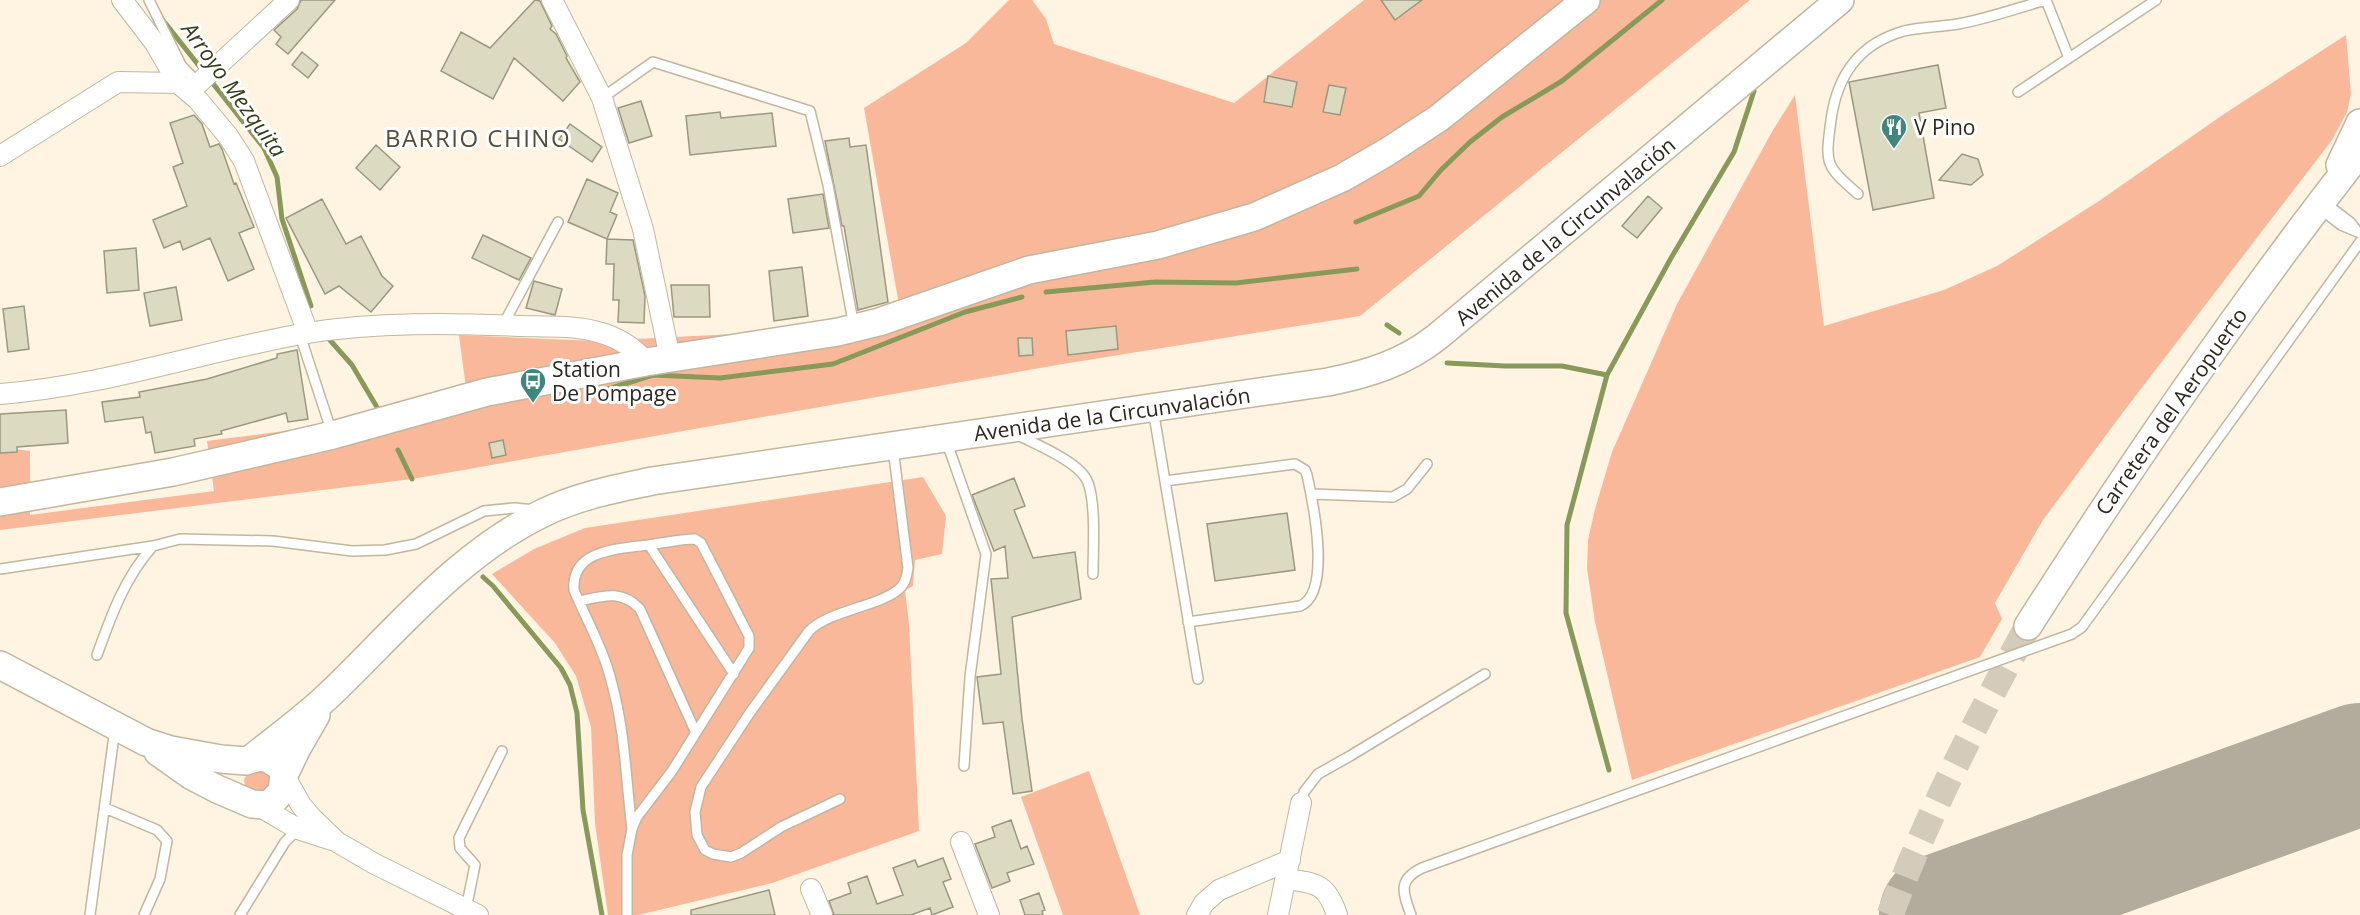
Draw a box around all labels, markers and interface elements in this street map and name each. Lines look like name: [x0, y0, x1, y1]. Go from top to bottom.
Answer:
water label: Arroyo Mezquita: [175, 14, 294, 163]
restaurant icon: V Pino: [1879, 112, 1909, 150]
place label: V Pino: [1914, 113, 1975, 141]
district label: BARRIO CHINO: [385, 121, 571, 154]
street label: Avenida de la Circunvalación: [1449, 131, 1681, 331]
street label: Carretera del Aeropuerto: [2089, 302, 2253, 520]
place label: Station De Pompage: [552, 355, 677, 407]
bus stop icon: Station De Pompage: [518, 366, 548, 404]
street label: Avenida de la Circunvalación: [972, 381, 1252, 447]

